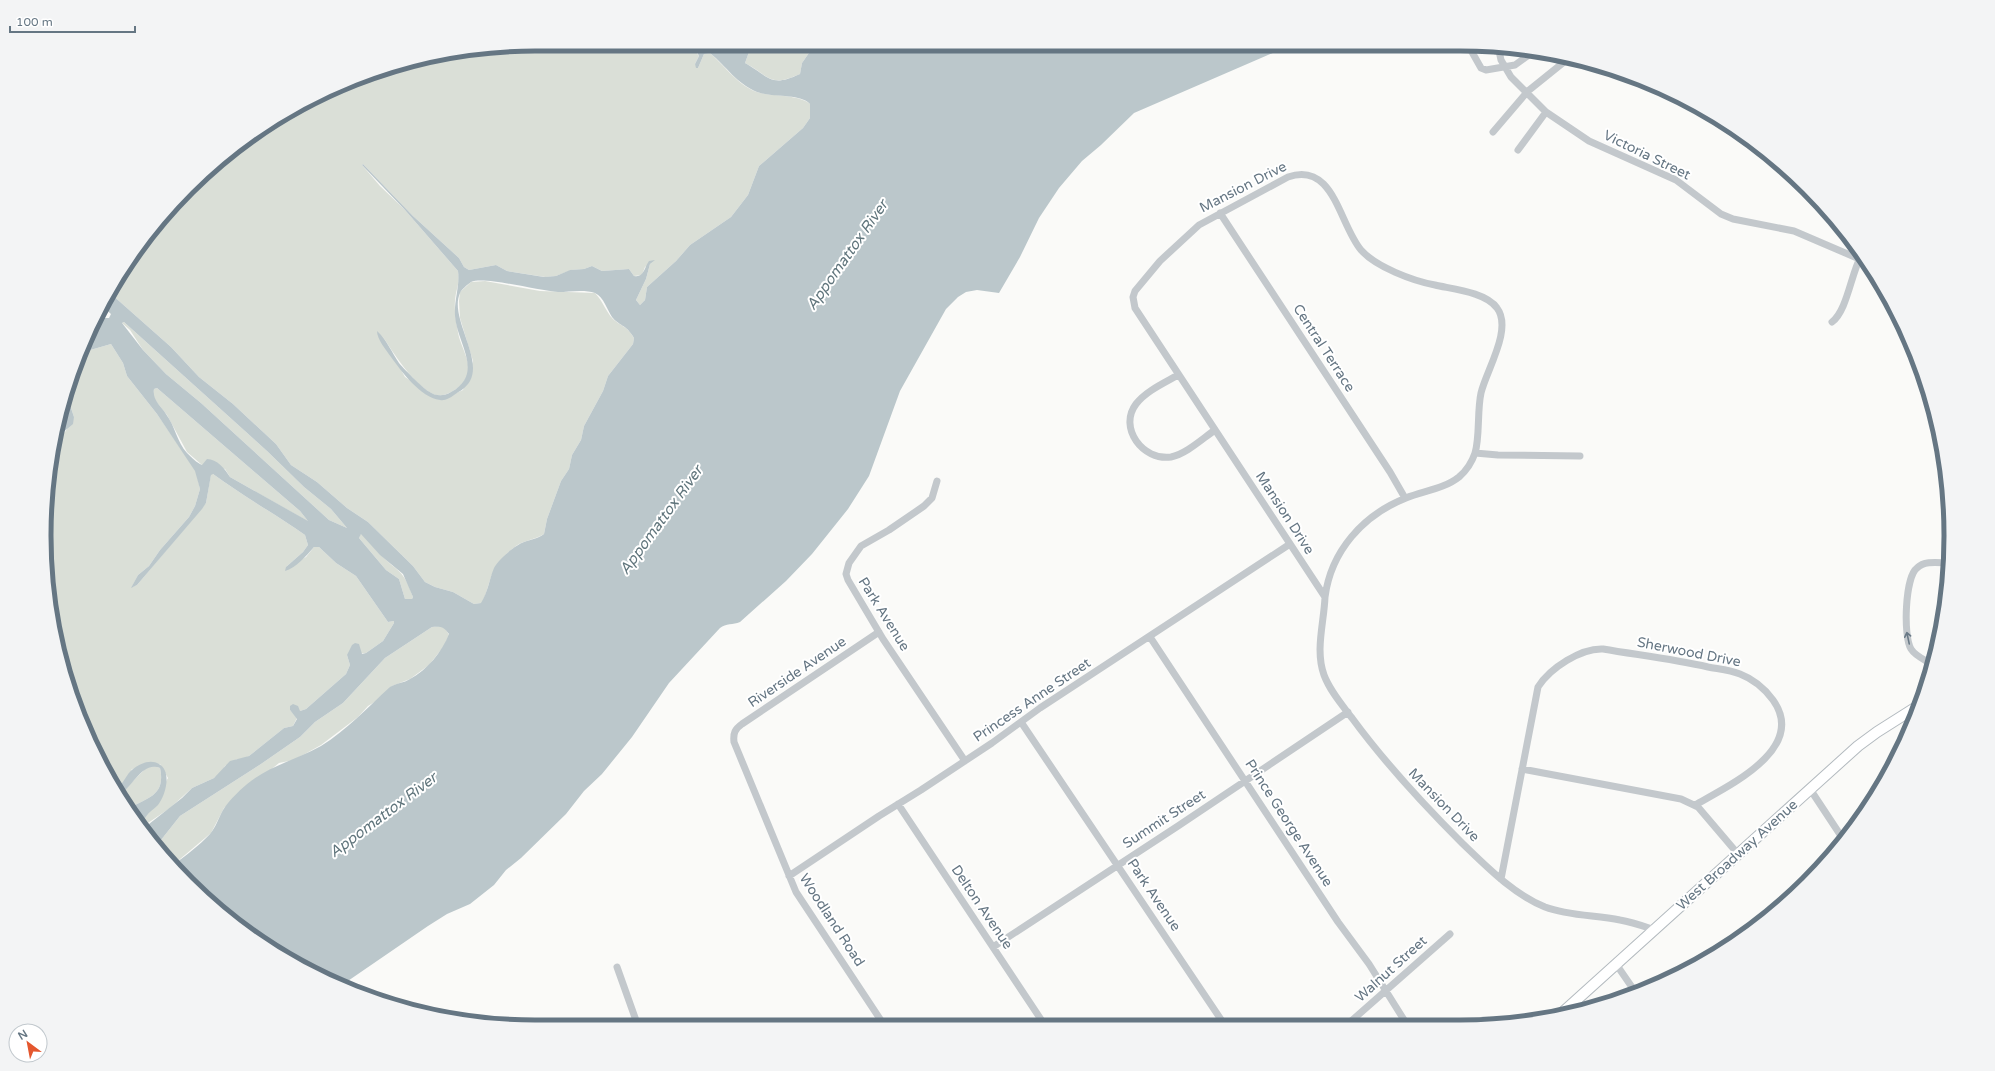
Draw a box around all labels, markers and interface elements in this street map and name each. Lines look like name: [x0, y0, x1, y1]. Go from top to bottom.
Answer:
scale bar: [10, 8, 135, 34]
text: 100 m: [16, 15, 53, 29]
street label: Victoria Street: [1601, 127, 1694, 184]
street label: Mansion Drive: [1197, 158, 1289, 216]
water label: Appomattox River: [802, 195, 893, 313]
street label: Central Terrace: [1289, 301, 1359, 395]
water label: Appomattox River: [616, 460, 708, 578]
street label: Mansion Drive: [1252, 468, 1318, 558]
street label: Park Avenue: [855, 574, 913, 654]
one-way arrow: [1903, 632, 1911, 645]
street label: Riverside Avenue: [745, 633, 849, 711]
street label: Sherwood Drive: [1636, 634, 1742, 670]
street label: Princess Anne Street: [970, 654, 1095, 746]
street label: Prince George Avenue: [1241, 756, 1337, 890]
street label: Mansion Drive: [1405, 765, 1483, 845]
water label: Appomattox River: [326, 767, 442, 861]
street label: Summit Street: [1119, 786, 1209, 852]
street label: West Broadway Avenue: [1673, 796, 1801, 914]
street label: Park Avenue: [1124, 856, 1184, 934]
street label: Delton Avenue: [948, 862, 1016, 952]
street label: Woodland Road: [796, 871, 868, 969]
street label: Walnut Street: [1352, 932, 1431, 1006]
north arrow: [8, 1023, 48, 1063]
text: N: [16, 1027, 30, 1043]

